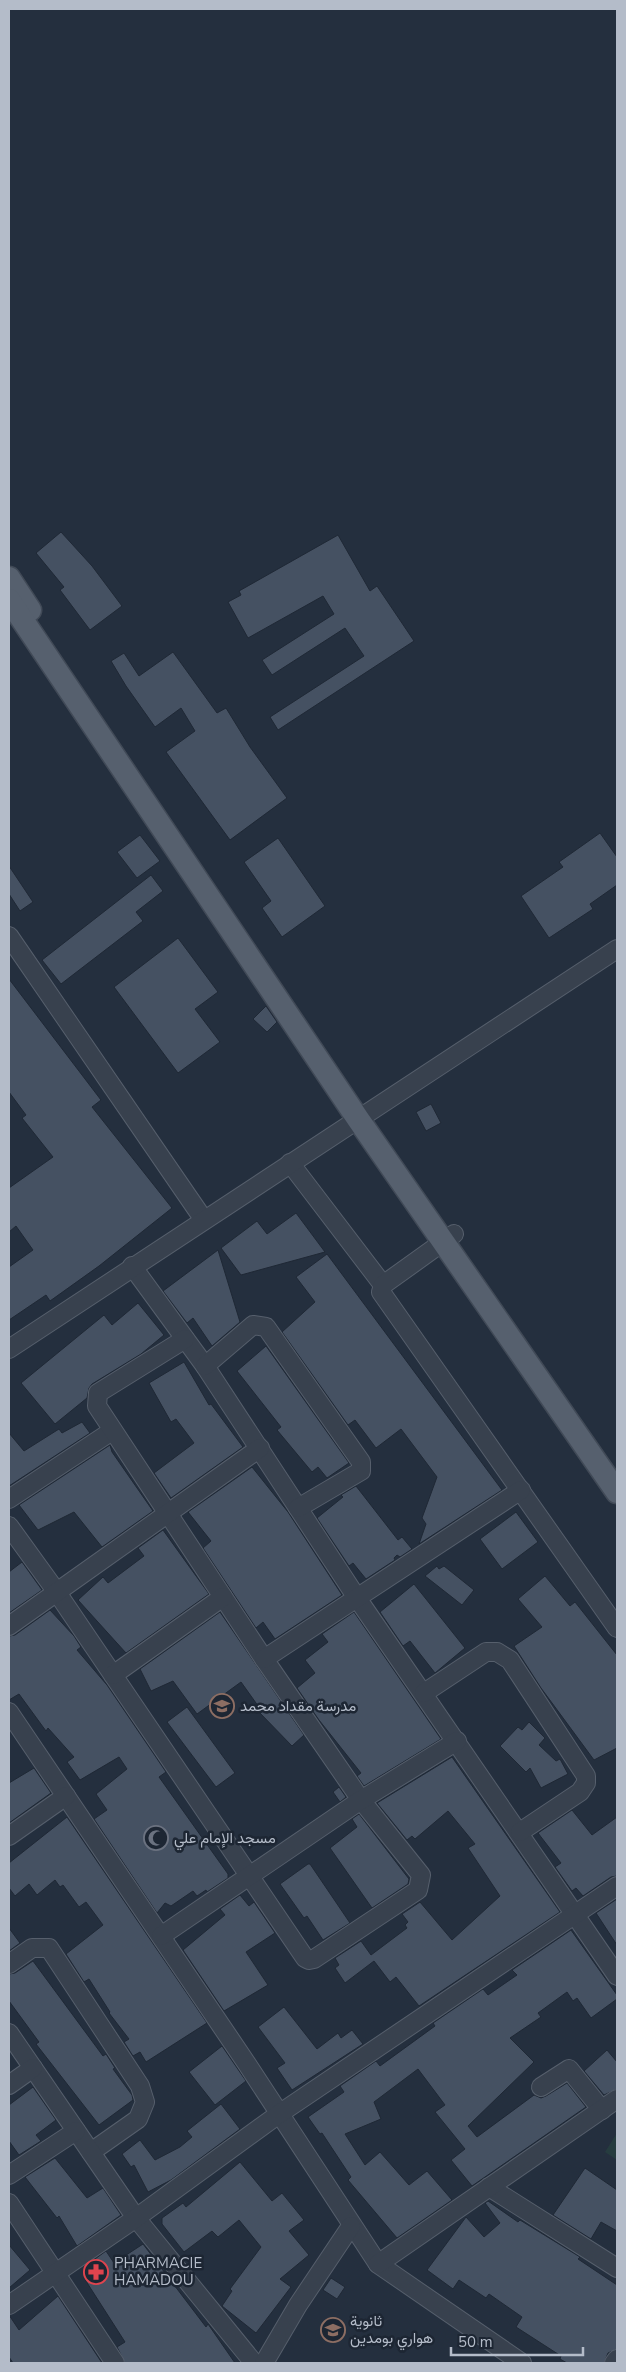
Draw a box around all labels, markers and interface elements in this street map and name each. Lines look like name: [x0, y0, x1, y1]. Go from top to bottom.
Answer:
school or university icon: مدرسة مقداد محمد: [209, 1693, 235, 1719]
place label: مدرسة مقداد محمد: [240, 1696, 356, 1716]
mosque icon: مسجد الإمام علي: [143, 1825, 169, 1851]
place label: مسجد الإمام علي: [174, 1828, 276, 1851]
place label: PHARMACIE HAMADOU: [114, 2253, 202, 2290]
pharmacy icon: PHARMACIE HAMADOU: [83, 2259, 109, 2285]
place label: ثانوية هواري بومدين: [350, 2311, 433, 2351]
school or university icon: ثانوية هواري بومدين: [320, 2317, 346, 2343]
scale bar: [451, 2324, 584, 2356]
text: 50 m: [458, 2332, 493, 2352]

